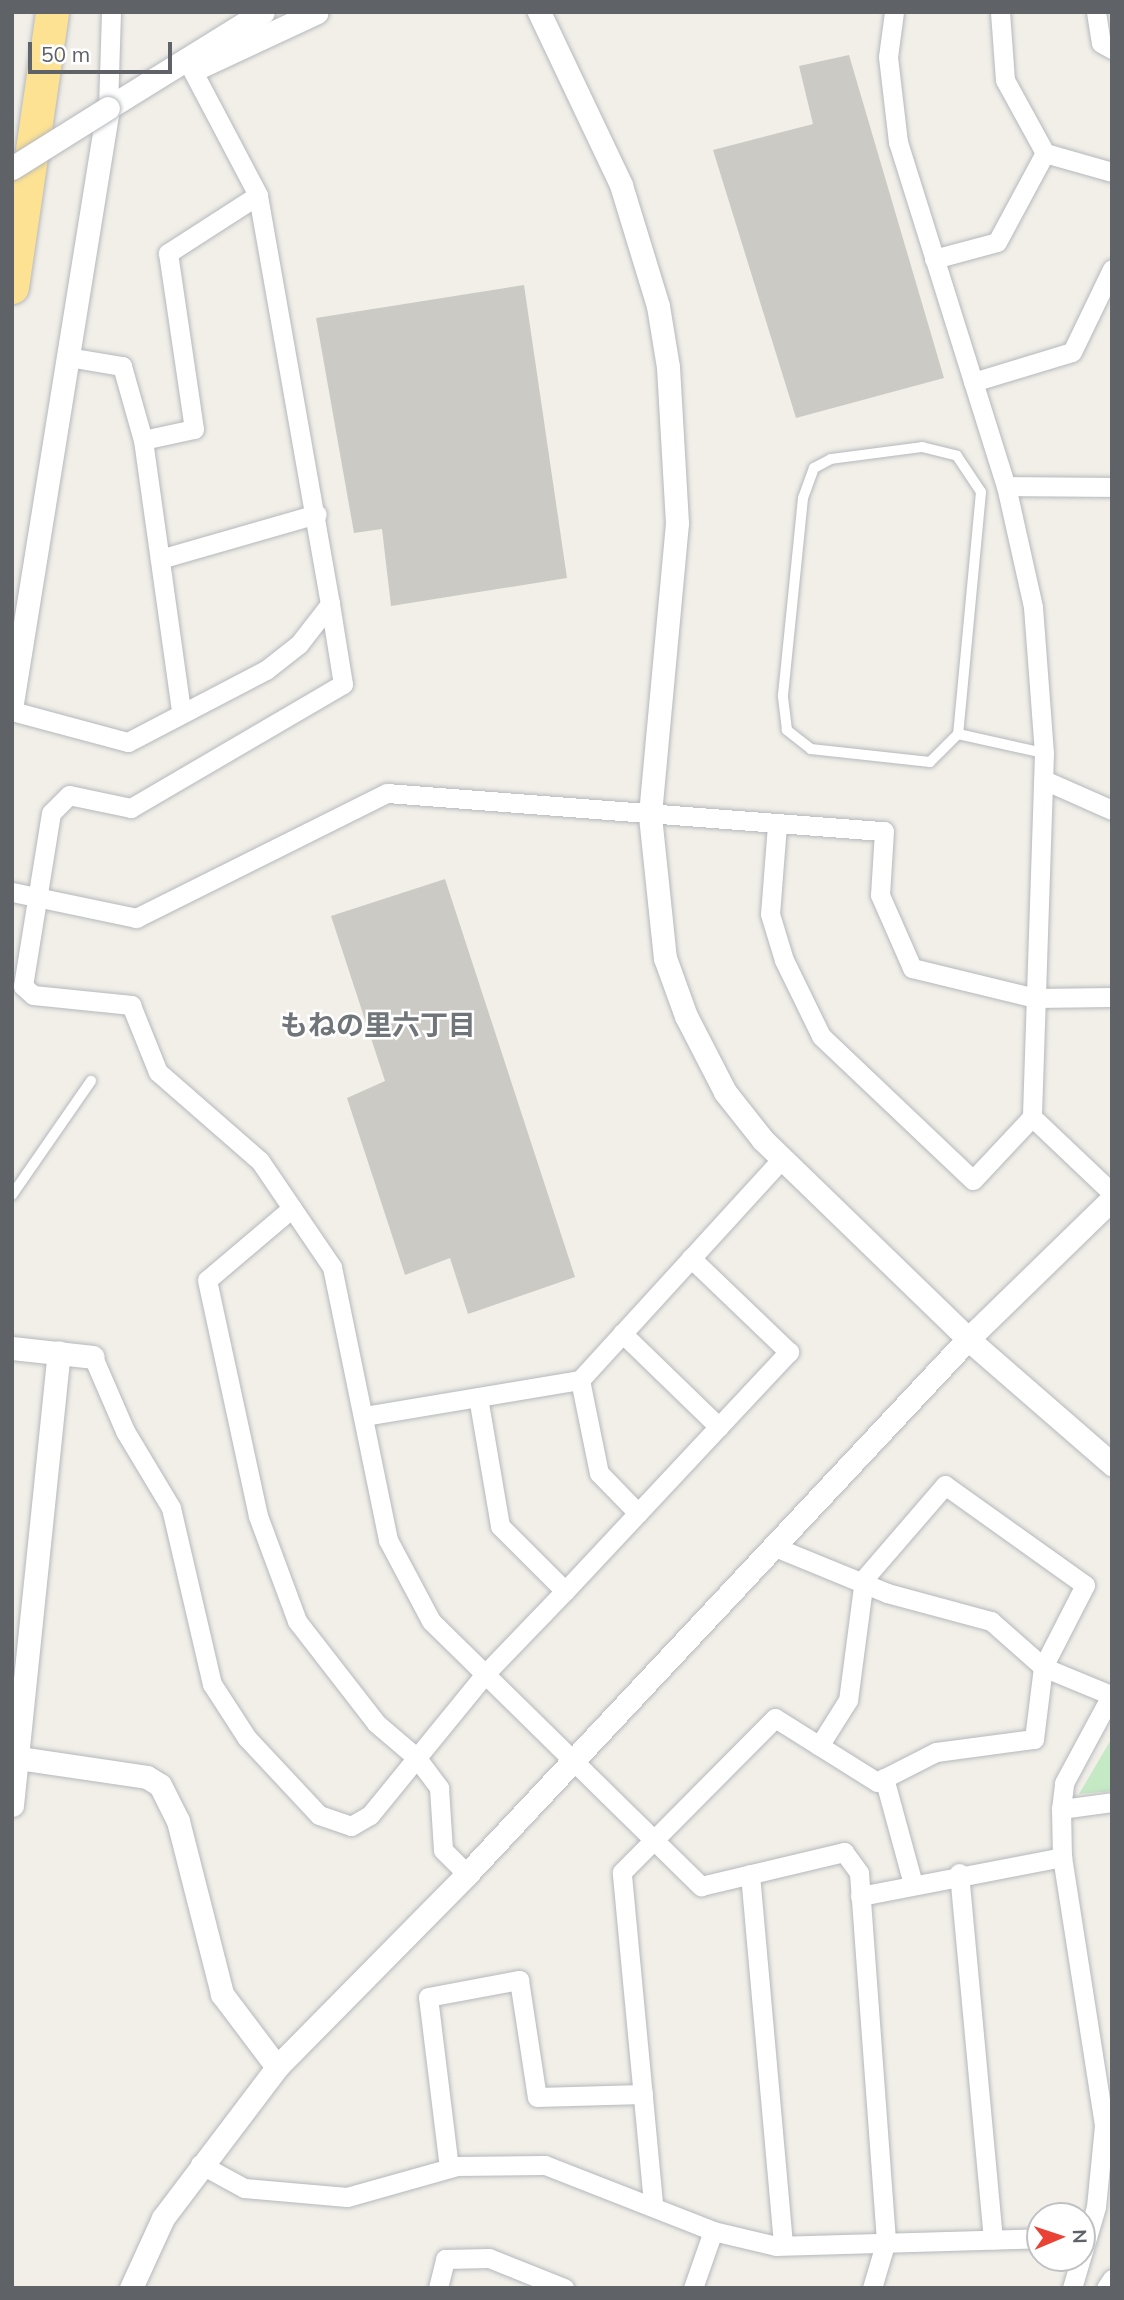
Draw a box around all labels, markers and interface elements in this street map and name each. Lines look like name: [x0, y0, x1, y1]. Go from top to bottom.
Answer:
scale bar: [32, 28, 175, 72]
text: 50 m: [41, 41, 90, 67]
district label: もねの里六丁目: [280, 1008, 476, 1042]
north arrow: [1026, 2202, 1096, 2272]
text: N: [1068, 2229, 1092, 2244]

